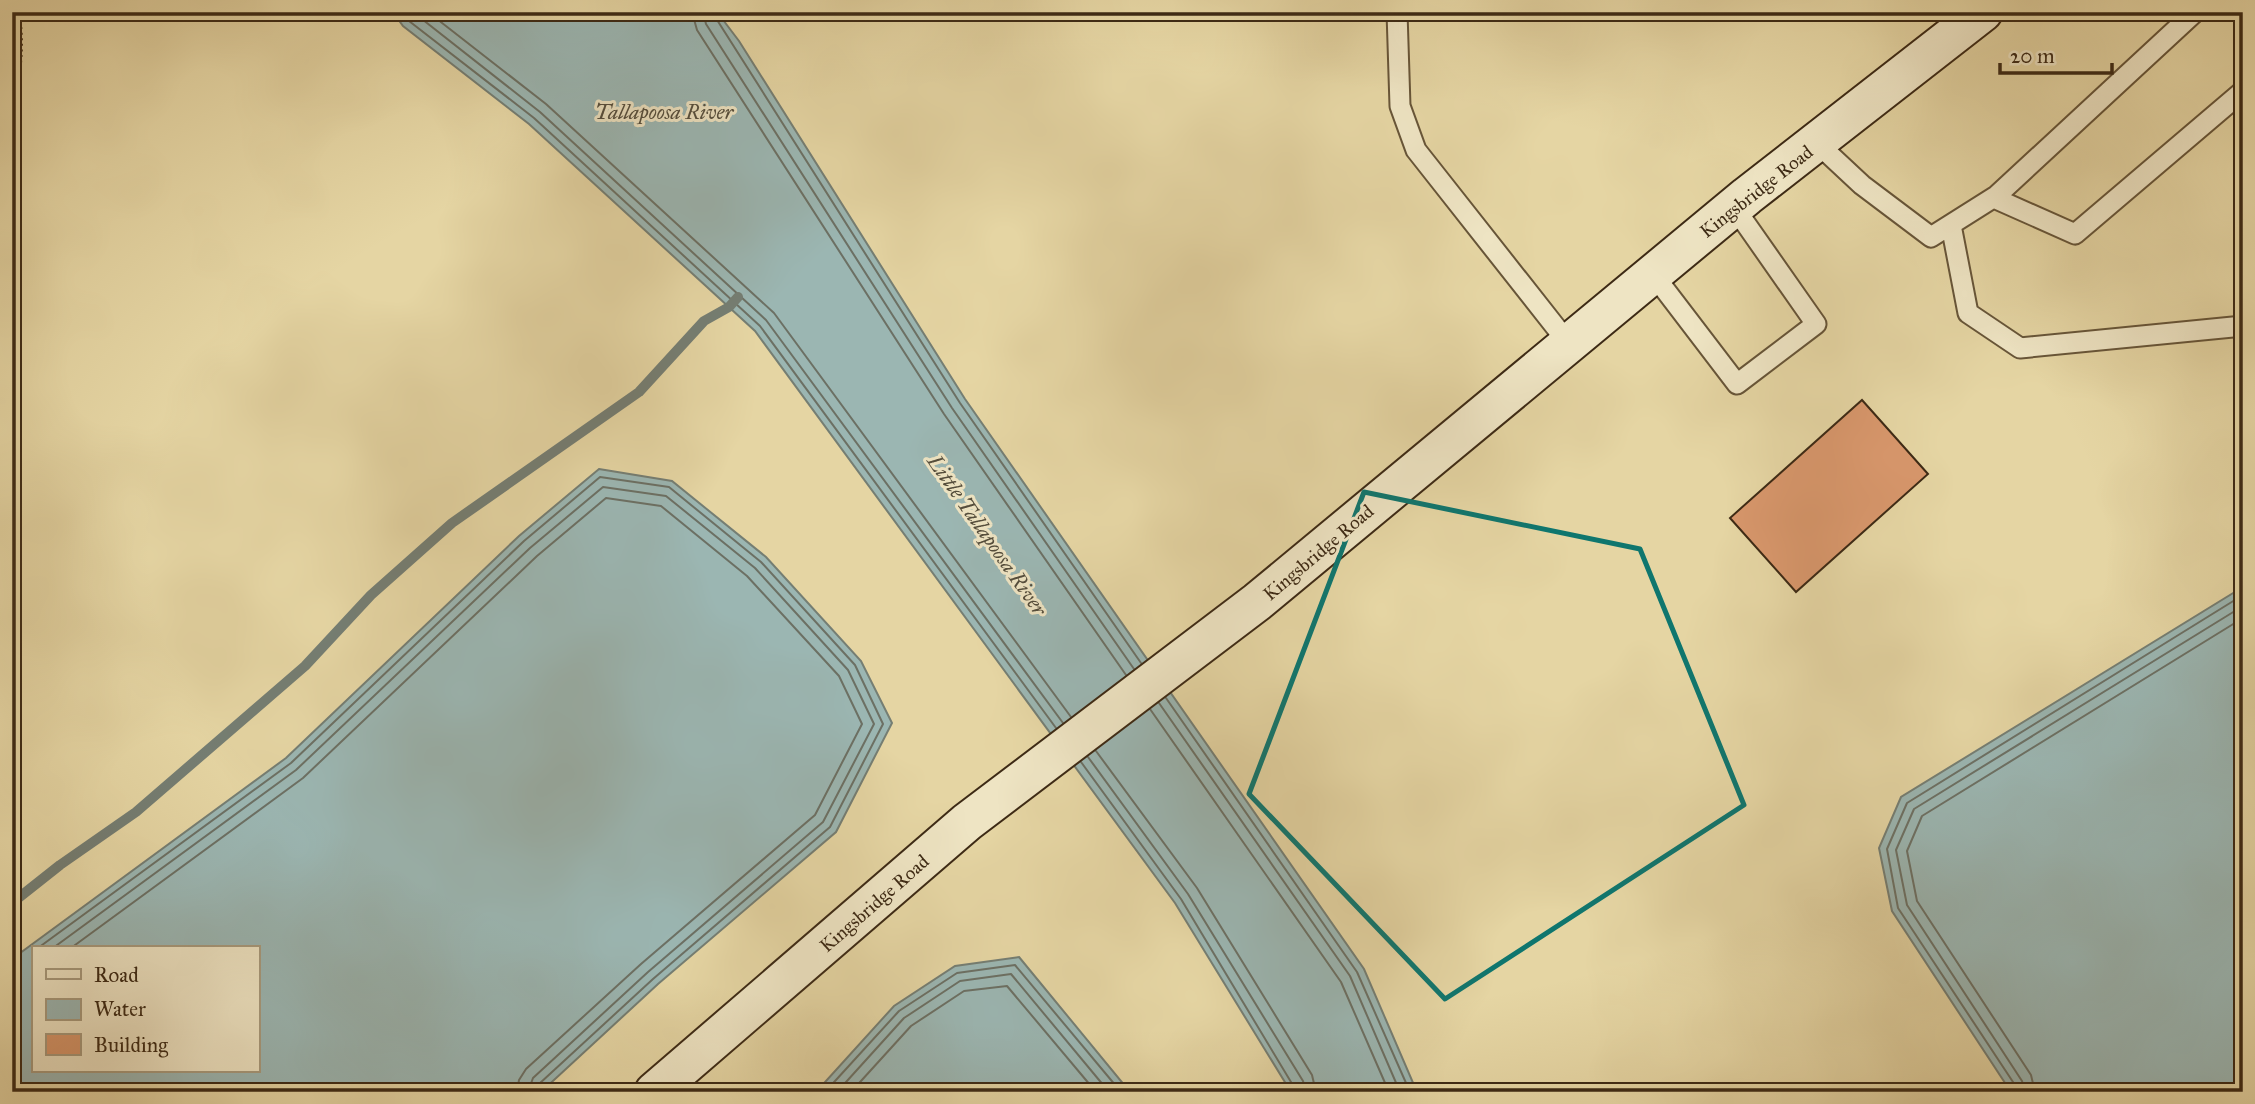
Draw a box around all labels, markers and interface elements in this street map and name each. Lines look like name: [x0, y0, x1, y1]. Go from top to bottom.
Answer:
scale bar: [2000, 32, 2112, 76]
text: 20 m: [2010, 43, 2055, 69]
water label: Tallapoosa River: [595, 99, 734, 125]
street label: Kingsbridge Road: [1695, 140, 1818, 243]
water label: Little Tallapoosa River: [921, 449, 1053, 622]
street label: Kingsbridge Road: [1258, 499, 1379, 606]
street label: Kingsbridge Road: [815, 849, 935, 958]
legend: [32, 946, 259, 1072]
text: Road: [94, 962, 139, 988]
text: Water: [94, 996, 146, 1022]
text: Building: [94, 1032, 168, 1058]

